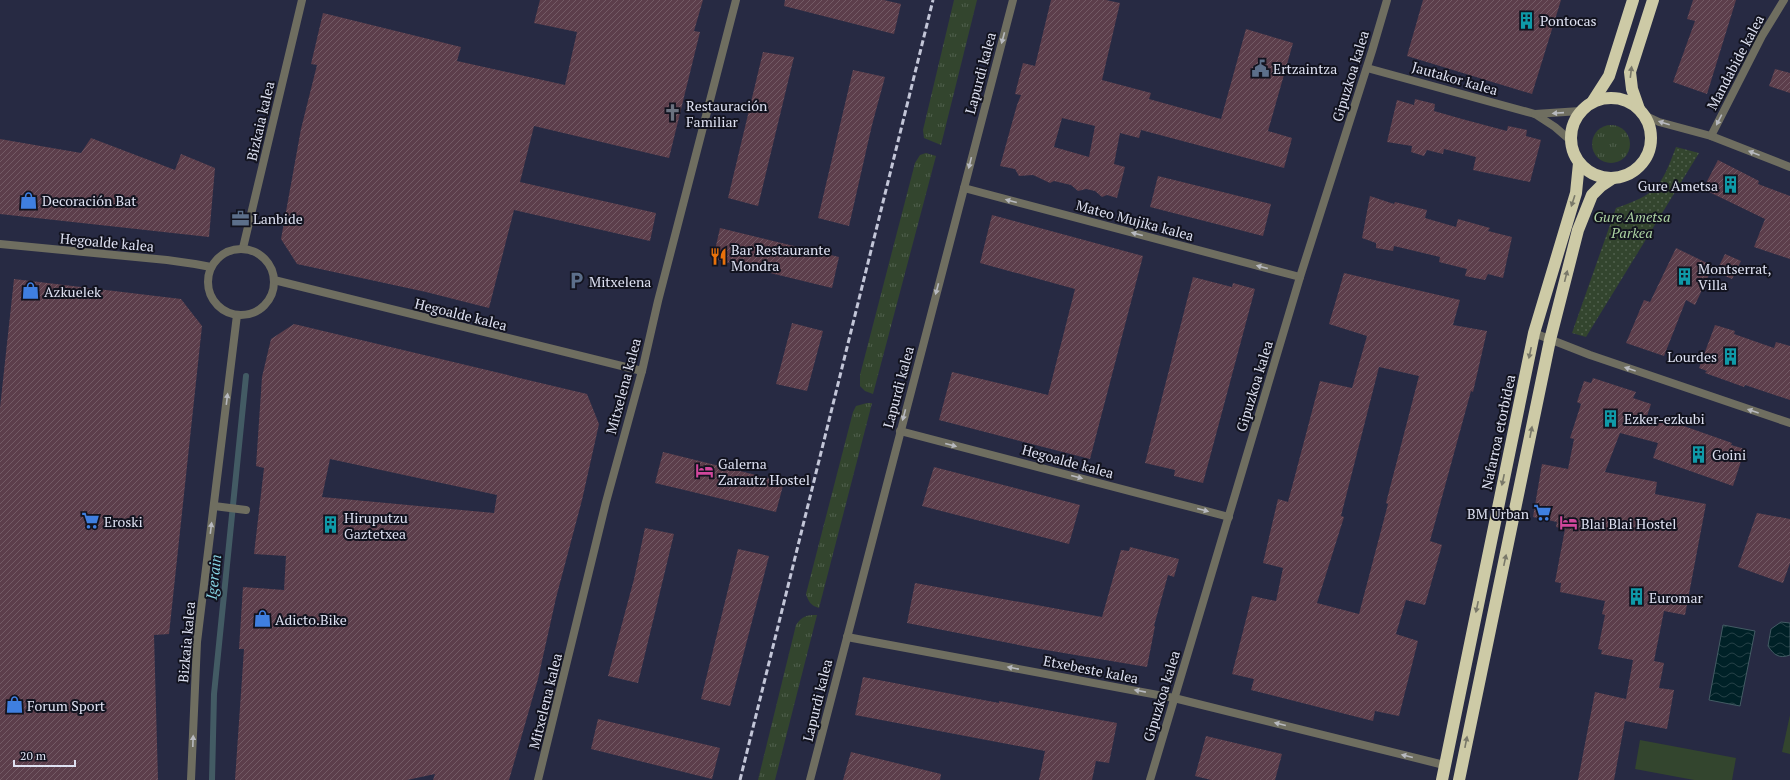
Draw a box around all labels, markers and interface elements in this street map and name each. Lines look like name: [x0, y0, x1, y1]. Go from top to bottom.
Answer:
building icon: Pontocas: [1517, 10, 1537, 30]
place label: Pontocas: [1540, 11, 1597, 30]
street label: Mandabide kalea: [1702, 11, 1768, 113]
street label: Gipuzkoa kalea: [1327, 28, 1373, 124]
street label: Lapurdi kalea: [960, 30, 1000, 116]
one-way arrow: [1000, 32, 1006, 44]
street label: Jautakor kalea: [1410, 57, 1500, 99]
public building icon: Ertzaintza: [1250, 58, 1270, 78]
place label: Ertzaintza: [1273, 59, 1337, 78]
one-way arrow: [1628, 66, 1635, 78]
street label: Bizkaia kalea: [242, 79, 278, 163]
place label: Restauración Familiar: [686, 96, 768, 131]
church icon: Restauración Familiar: [663, 103, 683, 123]
one-way arrow: [1552, 109, 1564, 116]
one-way arrow: [1716, 115, 1722, 126]
one-way arrow: [1657, 120, 1669, 126]
one-way arrow: [1747, 149, 1759, 155]
one-way arrow: [967, 158, 973, 170]
building icon: Gure Ametsa: [1721, 175, 1741, 195]
place label: Gure Ametsa: [1638, 176, 1718, 195]
shop icon: Decoración Bat: [19, 190, 39, 210]
place label: Decoración Bat: [42, 191, 137, 210]
street label: Mateo Mujika kalea: [1074, 195, 1196, 245]
one-way arrow: [1570, 195, 1576, 207]
one-way arrow: [1005, 198, 1017, 204]
park label: Gure Ametsa Parkea: [1594, 207, 1670, 242]
office icon: Lanbide: [230, 208, 250, 228]
place label: Lanbide: [253, 209, 303, 228]
street label: Hegoalde kalea: [59, 228, 155, 256]
one-way arrow: [1131, 231, 1143, 237]
place label: Bar Restaurante Mondra: [731, 240, 831, 275]
restaurant icon: Bar Restaurante Mondra: [708, 247, 728, 267]
place label: Montserrat, Villa: [1698, 259, 1772, 294]
one-way arrow: [1256, 264, 1268, 270]
building icon: Montserrat, Villa: [1675, 266, 1695, 286]
one-way arrow: [1564, 269, 1570, 282]
parking icon: Mitxelena: [566, 271, 586, 291]
place label: Mitxelena: [589, 272, 651, 291]
shop icon: Azkuelek: [21, 281, 41, 301]
place label: Azkuelek: [44, 282, 102, 301]
one-way arrow: [934, 283, 940, 296]
street label: Hegoalde kalea: [413, 293, 509, 335]
street label: Mitxelena kalea: [601, 336, 645, 436]
street label: Gipuzkoa kalea: [1231, 338, 1277, 434]
street label: Lapurdi kalea: [878, 344, 918, 430]
building icon: Lourdes: [1720, 346, 1740, 366]
one-way arrow: [1526, 347, 1532, 359]
place label: Lourdes: [1667, 347, 1717, 366]
one-way arrow: [1624, 366, 1636, 372]
street label: Nafarroa etorbidea: [1477, 373, 1519, 491]
one-way arrow: [224, 393, 230, 405]
building icon: Ezker-ezkubi: [1601, 408, 1621, 428]
one-way arrow: [1747, 408, 1759, 414]
one-way arrow: [901, 409, 907, 421]
place label: Ezker-ezkubi: [1624, 409, 1705, 428]
one-way arrow: [1528, 426, 1534, 439]
street label: Hegoalde kalea: [1020, 440, 1116, 482]
one-way arrow: [946, 442, 958, 448]
building icon: Goini: [1689, 444, 1709, 464]
place label: Goini: [1712, 445, 1746, 464]
place label: Galerna Zarautz Hostel: [718, 454, 810, 489]
hotel icon: Galerna Zarautz Hostel: [695, 461, 715, 481]
one-way arrow: [1500, 474, 1506, 486]
one-way arrow: [1071, 475, 1083, 481]
supermarket icon: BM Urban: [1532, 503, 1552, 523]
place label: BM Urban: [1467, 504, 1530, 523]
one-way arrow: [1197, 507, 1209, 513]
place label: Hiruputzu Gaztetxea: [344, 508, 408, 543]
supermarket icon: Eroski: [81, 511, 101, 531]
place label: Eroski: [104, 512, 143, 531]
hotel icon: Blai Blai Hostel: [1558, 513, 1578, 533]
place label: Blai Blai Hostel: [1581, 514, 1676, 533]
building icon: Hiruputzu Gaztetxea: [321, 515, 341, 535]
one-way arrow: [208, 522, 214, 534]
water label: Igerain: [201, 553, 225, 602]
one-way arrow: [1502, 554, 1508, 566]
building icon: Euromar: [1626, 587, 1646, 607]
place label: Euromar: [1649, 588, 1703, 607]
street label: Bizkaia kalea: [173, 601, 199, 683]
one-way arrow: [1474, 601, 1480, 614]
shop icon: Adicto.Bike: [252, 609, 272, 629]
place label: Adicto.Bike: [275, 610, 347, 629]
street label: Gipuzkoa kalea: [1138, 648, 1184, 744]
street label: Etxebeste kalea: [1042, 650, 1140, 688]
street label: Mitxelena kalea: [524, 651, 566, 751]
street label: Lapurdi kalea: [798, 657, 836, 743]
one-way arrow: [1006, 664, 1019, 670]
one-way arrow: [1134, 688, 1146, 694]
shop icon: Forum Sport: [4, 695, 24, 715]
place label: Forum Sport: [27, 696, 106, 715]
one-way arrow: [1274, 721, 1287, 727]
one-way arrow: [190, 734, 196, 747]
one-way arrow: [1464, 736, 1470, 748]
scale bar: [14, 742, 75, 768]
text: 20 m: [20, 748, 47, 763]
one-way arrow: [1400, 753, 1412, 759]

